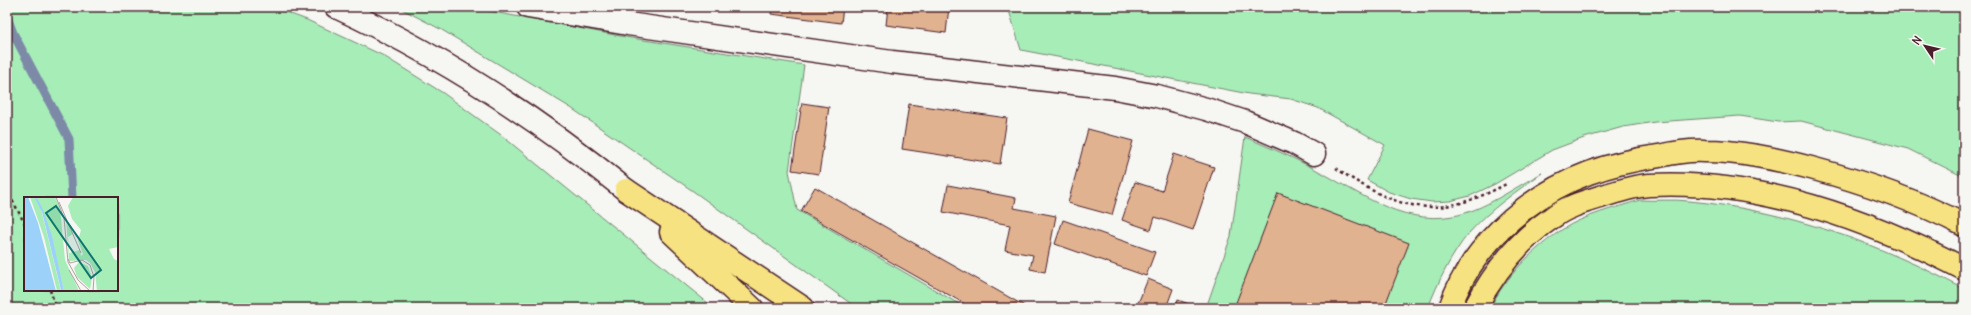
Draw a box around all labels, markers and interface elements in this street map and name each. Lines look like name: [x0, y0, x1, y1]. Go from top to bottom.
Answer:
north arrow: [1905, 26, 1945, 66]
text: N: [1909, 33, 1925, 47]
inset map: [24, 197, 118, 291]

